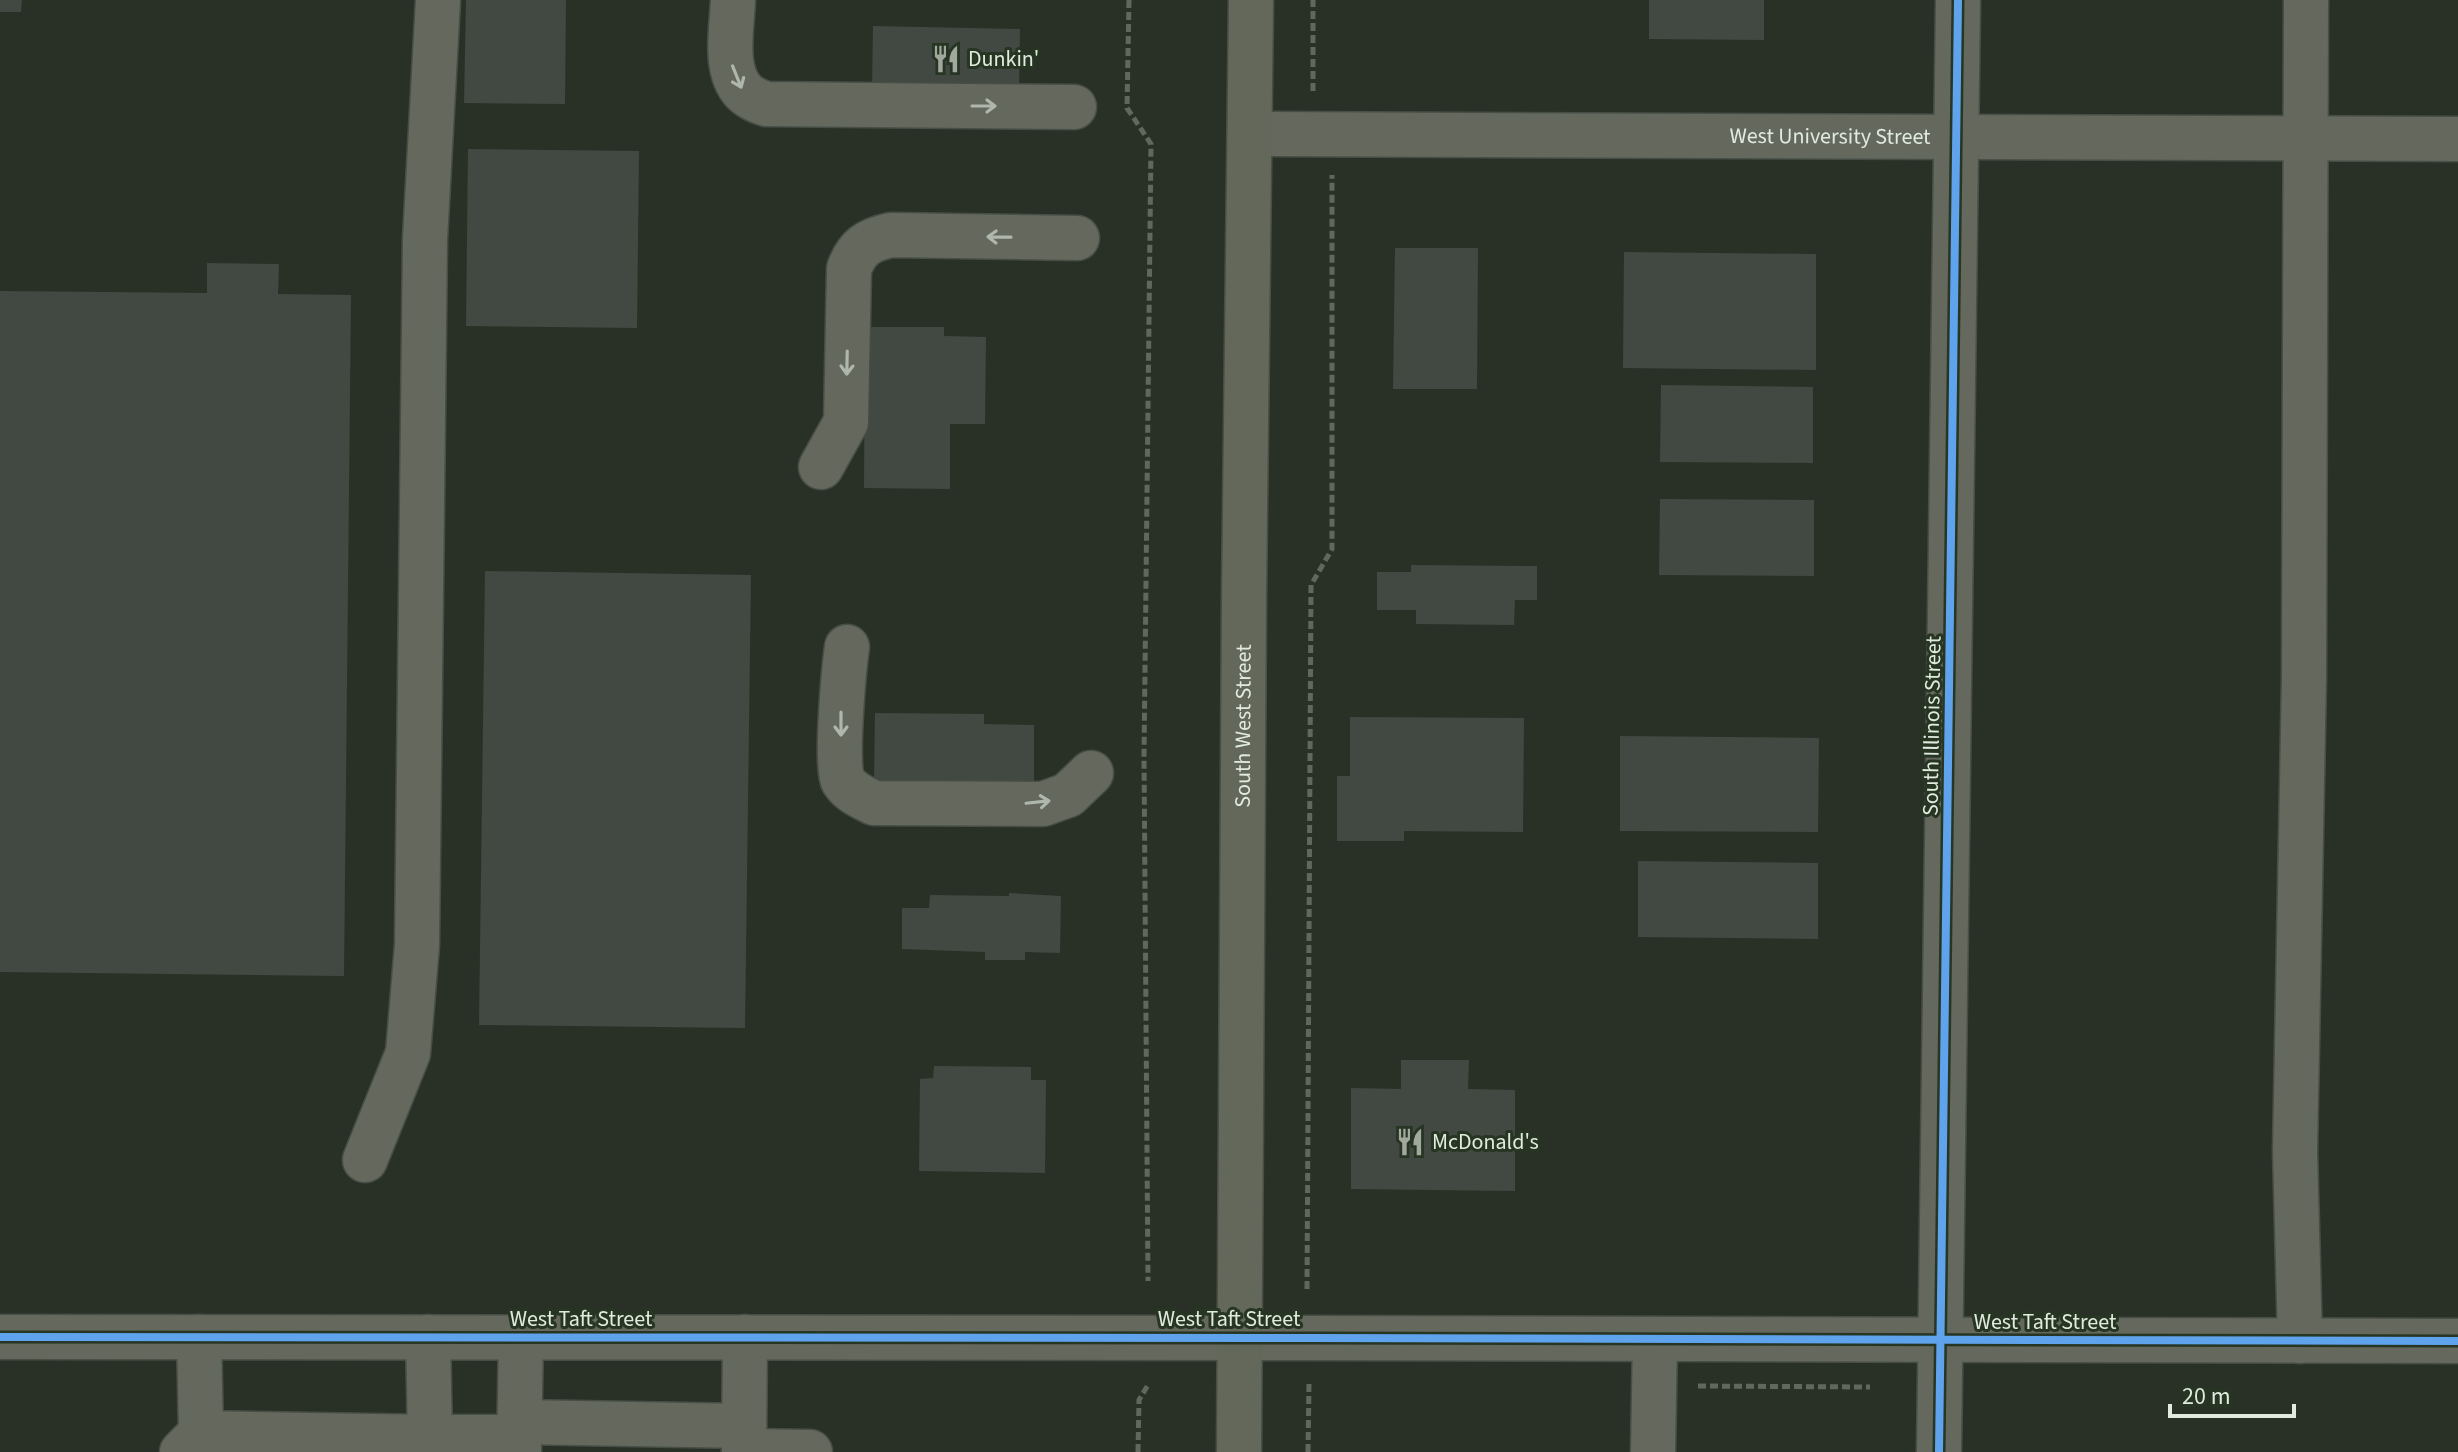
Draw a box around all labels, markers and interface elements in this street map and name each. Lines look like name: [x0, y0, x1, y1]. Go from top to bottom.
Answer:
place label: Dunkin': [968, 43, 1039, 75]
restaurant icon: Dunkin': [931, 44, 961, 74]
one-way arrow: [731, 64, 745, 88]
one-way arrow: [970, 98, 997, 114]
street label: West University Street: [1729, 120, 1931, 153]
one-way arrow: [986, 229, 1013, 244]
one-way arrow: [840, 349, 855, 376]
street label: South Illinois Street: [1914, 635, 1950, 816]
street label: South West Street: [1227, 644, 1260, 808]
one-way arrow: [833, 710, 849, 737]
one-way arrow: [1024, 795, 1050, 810]
place label: McDonald's: [1432, 1126, 1539, 1158]
restaurant icon: McDonald's: [1395, 1127, 1425, 1157]
street label: West Taft Street: [510, 1303, 653, 1335]
street label: West Taft Street: [1158, 1303, 1301, 1335]
street label: West Taft Street: [1974, 1306, 2117, 1338]
scale bar: [2170, 1368, 2294, 1418]
text: 20 m: [2182, 1379, 2231, 1414]

